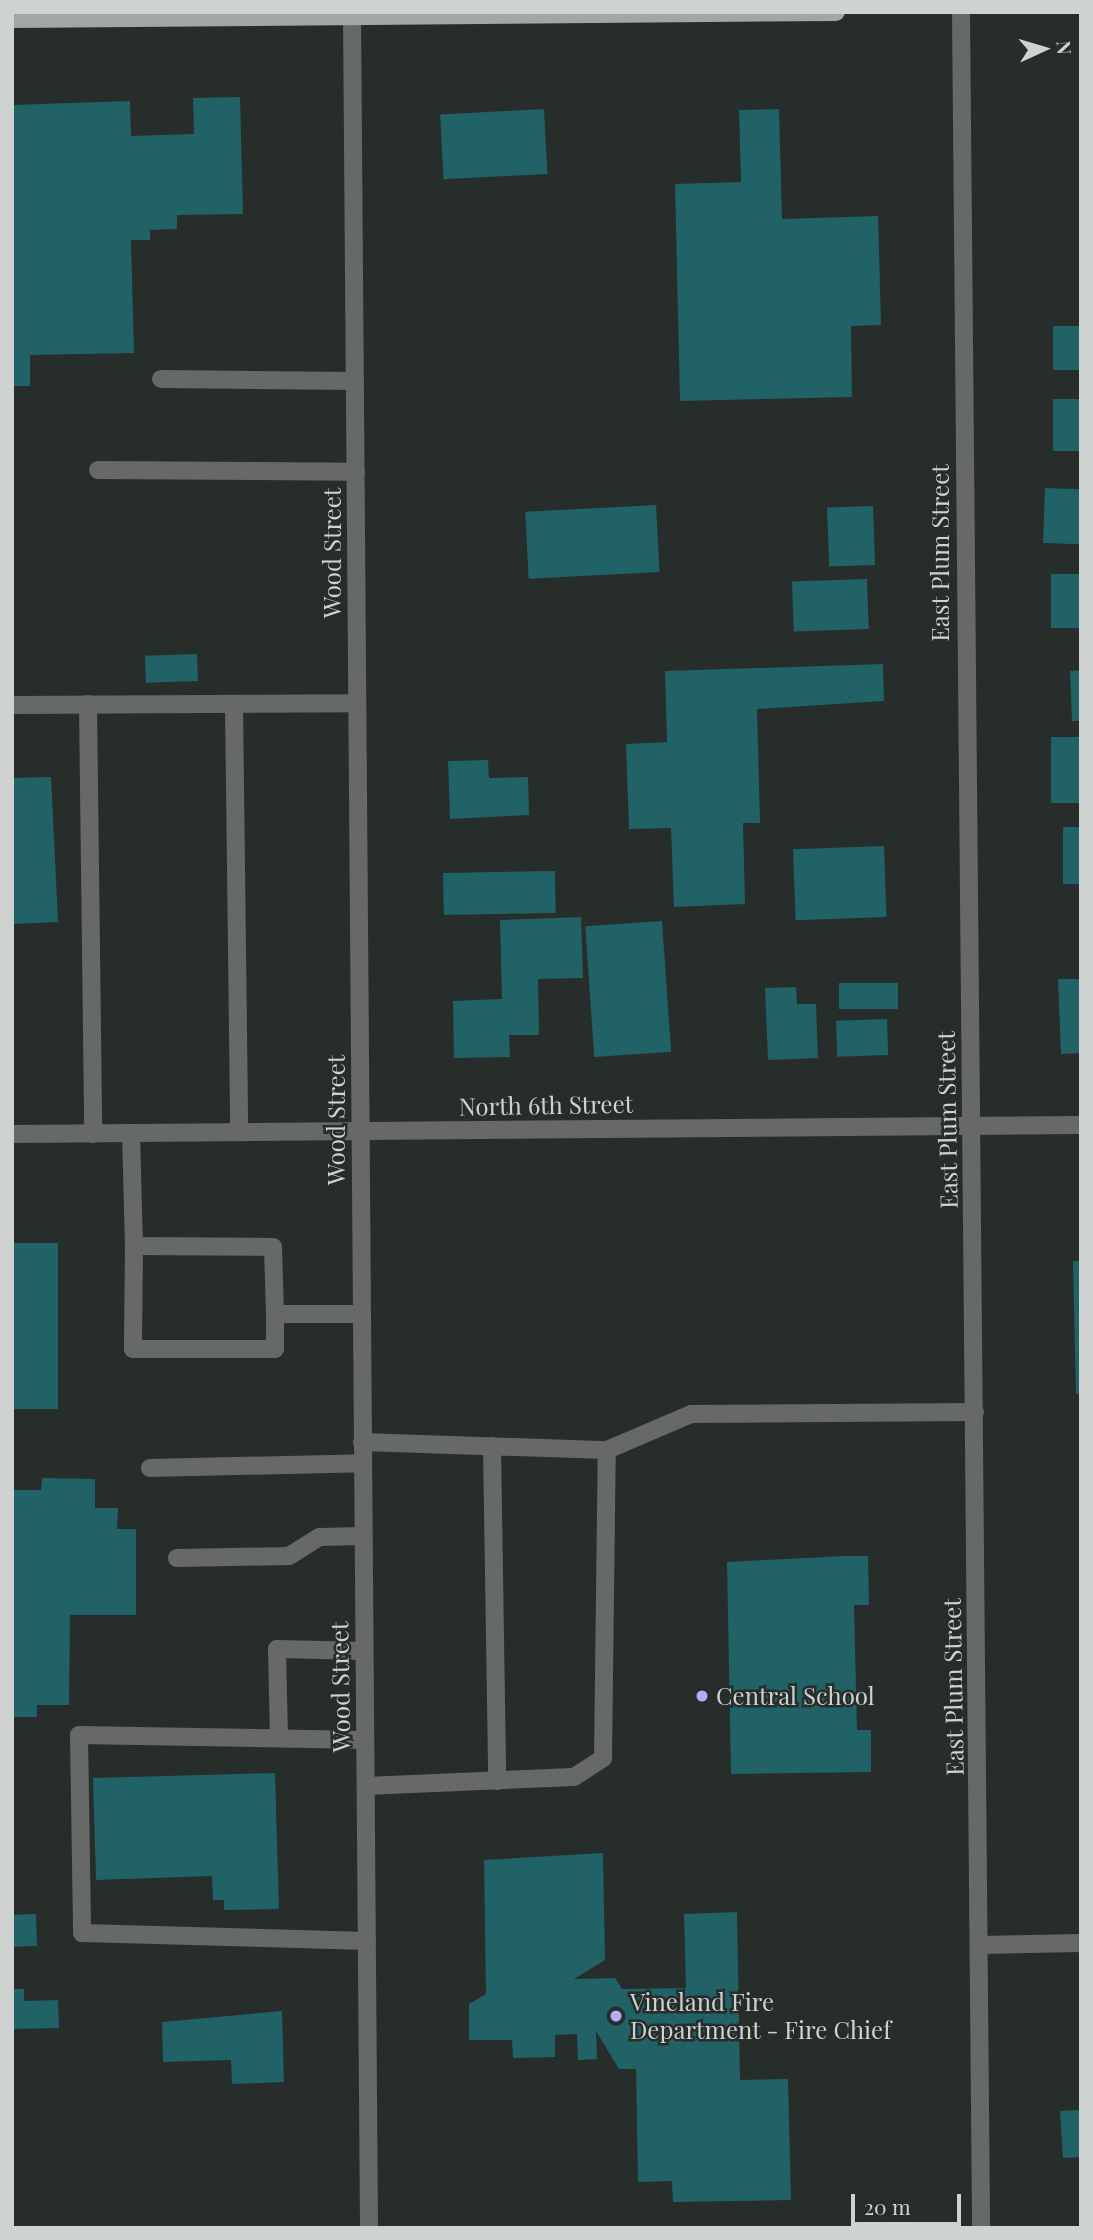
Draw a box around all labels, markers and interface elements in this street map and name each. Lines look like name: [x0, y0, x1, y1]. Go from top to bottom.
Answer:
north arrow: [1009, 14, 1079, 84]
text: N: [1052, 40, 1078, 55]
street label: East Plum Street: [926, 464, 954, 642]
street label: Wood Street: [318, 488, 346, 618]
street label: East Plum Street: [931, 1031, 963, 1209]
street label: Wood Street: [322, 1055, 350, 1185]
street label: North 6th Street: [459, 1089, 633, 1121]
street label: East Plum Street: [937, 1598, 969, 1776]
street label: Wood Street: [324, 1621, 356, 1753]
place label: Central School: [716, 1682, 875, 1710]
marker: Central School: [694, 1688, 710, 1704]
place label: Vineland Fire Department - Fire Chief: [630, 1988, 892, 2044]
marker: Vineland Fire Department - Fire Chief: [608, 2008, 624, 2024]
scale bar: [855, 2180, 965, 2224]
text: 20 m: [864, 2192, 911, 2220]

